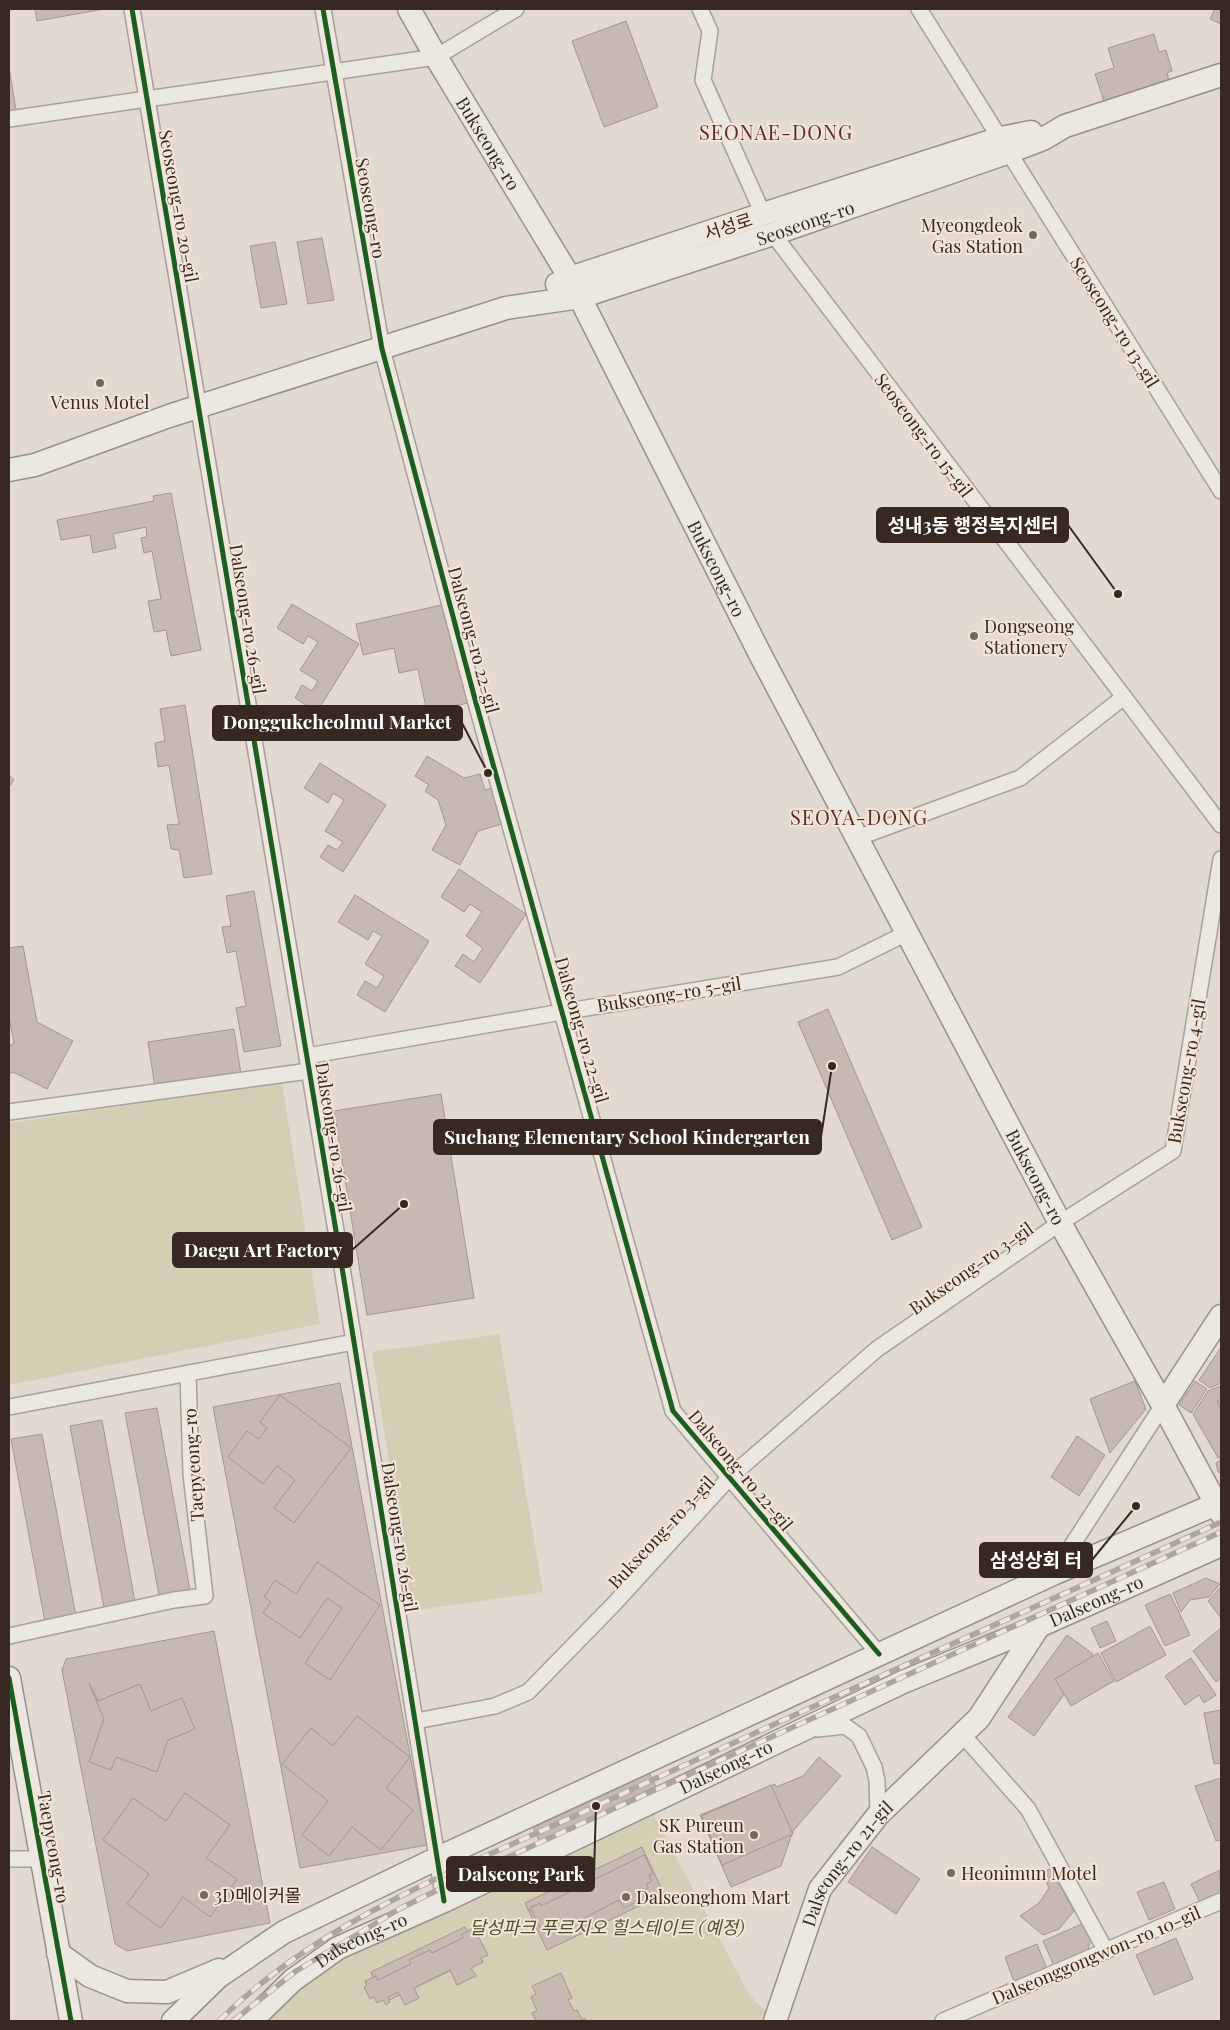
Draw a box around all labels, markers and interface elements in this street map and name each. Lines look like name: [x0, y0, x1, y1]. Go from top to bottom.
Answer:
street label: Bukseong-ro: [451, 92, 526, 195]
district label: SEONAE-DONG: [699, 118, 853, 145]
street label: Seoseong-ro 20-gil: [154, 128, 204, 284]
street label: Seoseong-ro: [350, 156, 392, 260]
street label: Seoseong-ro: [753, 195, 858, 251]
street label: 서성로: [701, 207, 755, 245]
place label: Myeongdeok Gas Station: [921, 213, 1023, 258]
marker: Myeongdeok Gas Station: [1027, 229, 1039, 241]
street label: Seoseong-ro 13-gil: [1065, 252, 1165, 392]
street label: Seoseong-ro 15-gil: [869, 368, 979, 502]
marker: Venus Motel: [94, 377, 106, 389]
place label: Venus Motel: [50, 390, 149, 414]
callout: 성내3동 행정복지센터: [877, 508, 1068, 542]
text: 성내3동 행정복지센터: [887, 511, 1059, 537]
street label: Bukseong-ro: [682, 516, 751, 621]
street label: Dalseong-ro 26-gil: [224, 542, 272, 696]
street label: Dalseong-ro 22-gil: [443, 564, 505, 716]
place label: Dongseong Stationery: [984, 614, 1074, 659]
marker: Dongseong Stationery: [968, 630, 980, 642]
callout: Donggukcheolmul Market: [213, 706, 462, 740]
text: Donggukcheolmul Market: [223, 708, 452, 734]
district label: SEOYA-DONG: [790, 803, 928, 830]
street label: Dalseong-ro 22-gil: [550, 954, 614, 1106]
street label: Bukseong-ro 5-gil: [595, 971, 743, 1017]
street label: Bukseong-ro 4-gil: [1161, 997, 1211, 1145]
street label: Dalseong-ro 26-gil: [310, 1060, 358, 1214]
callout: Suchang Elementary School Kindergarten: [434, 1120, 821, 1154]
text: Suchang Elementary School Kindergarten: [444, 1123, 810, 1149]
street label: Bukseong-ro: [1001, 1125, 1071, 1229]
street label: Bukseong-ro 3-gil: [904, 1216, 1038, 1320]
callout: Daegu Art Factory: [173, 1233, 352, 1267]
text: Daegu Art Factory: [184, 1236, 342, 1262]
street label: Dalseong-ro 22-gil: [683, 1404, 799, 1536]
street label: Taepyeong-ro: [177, 1407, 209, 1522]
street label: Dalseong-ro 26-gil: [376, 1460, 424, 1614]
street label: Bukseong-ro 3-gil: [602, 1470, 720, 1594]
callout: 삼성상회 터: [980, 1543, 1092, 1577]
text: 삼성상회 터: [990, 1546, 1082, 1572]
street label: Dalseong-ro: [1045, 1569, 1147, 1632]
street label: Dalseong-ro: [675, 1734, 776, 1799]
street label: Taepyeong-ro: [32, 1789, 76, 1905]
street label: Dalseong-ro 21-gil: [796, 1795, 898, 1930]
place label: SK Pureun Gas Station: [653, 1813, 744, 1858]
marker: SK Pureun Gas Station: [748, 1829, 760, 1841]
callout: Dalseong Park: [447, 1857, 594, 1891]
text: Dalseong Park: [457, 1860, 585, 1886]
place label: Heonimun Motel: [961, 1861, 1097, 1885]
marker: Heonimun Motel: [945, 1867, 957, 1879]
place label: 3D메이커몰: [214, 1883, 301, 1907]
place label: Dalseonghom Mart: [636, 1885, 791, 1909]
marker: 3D메이커몰: [198, 1889, 210, 1901]
marker: Dalseonghom Mart: [620, 1891, 632, 1903]
street label: Dalseonggongwon-ro 10-gil: [988, 1900, 1204, 2010]
street label: Dalseong-ro: [310, 1907, 411, 1973]
park label: 달성파크 푸르지오 힐스테이트 (예정): [469, 1915, 745, 1939]

